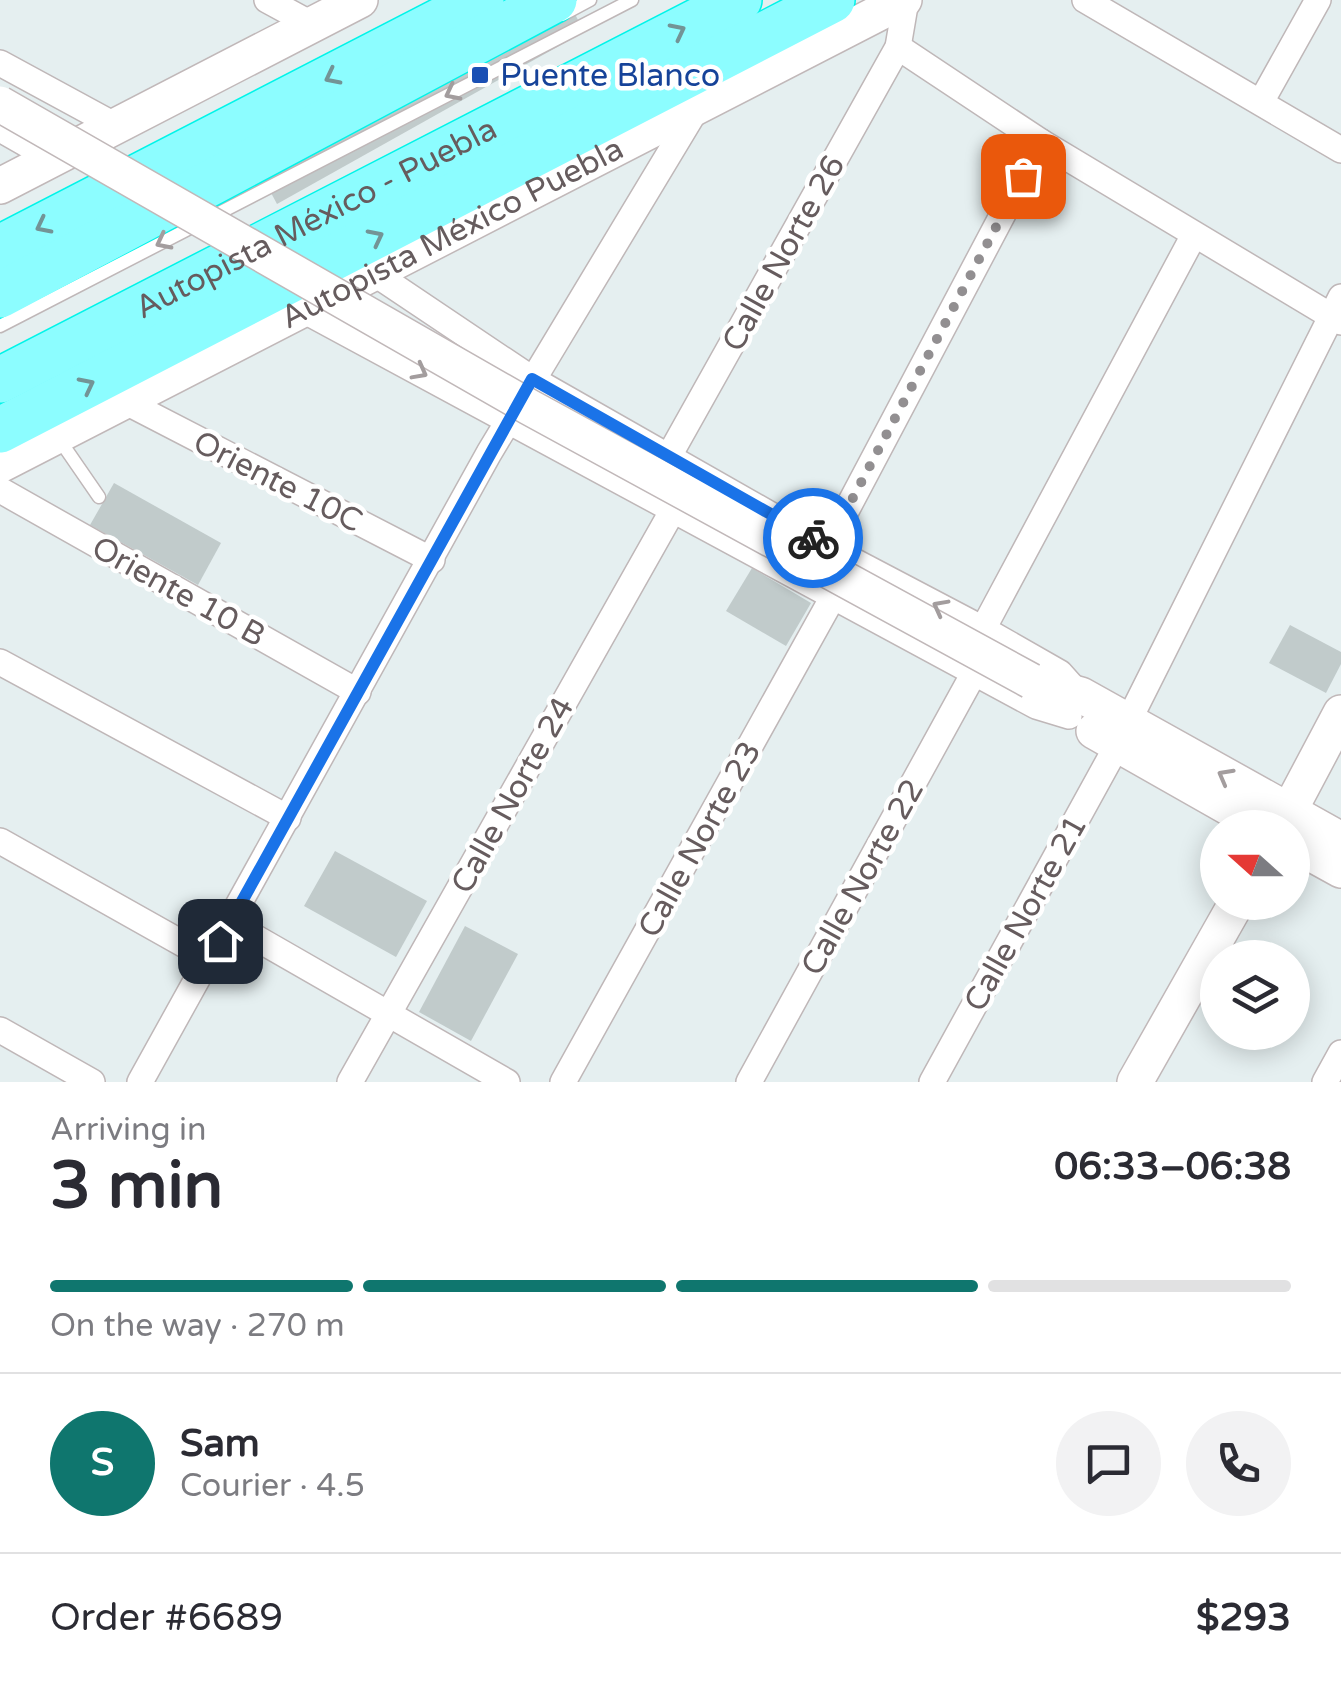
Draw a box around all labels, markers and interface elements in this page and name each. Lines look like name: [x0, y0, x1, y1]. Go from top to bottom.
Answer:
one-way arrow: [667, 24, 685, 43]
place label: Puente Blanco: [500, 57, 720, 95]
marker: Puente Blanco: [469, 64, 491, 86]
one-way arrow: [324, 65, 342, 85]
one-way arrow: [444, 81, 462, 101]
street label: Autopista México - Puebla: [129, 110, 503, 327]
street label: Autopista México Puebla: [275, 130, 630, 337]
pin: [981, 134, 1066, 219]
street label: Calle Norte 26: [714, 149, 853, 358]
icon: bag: [996, 149, 1051, 204]
one-way arrow: [36, 214, 54, 233]
one-way arrow: [156, 230, 174, 249]
one-way arrow: [366, 230, 384, 249]
one-way arrow: [409, 360, 427, 379]
one-way arrow: [76, 378, 94, 397]
street label: Oriente 10C: [187, 423, 368, 541]
courier: [763, 488, 863, 588]
icon: bike: [786, 511, 841, 566]
street label: Oriente 10 B: [85, 529, 272, 655]
one-way arrow: [933, 599, 951, 619]
street label: Calle Norte 24: [443, 691, 582, 900]
street label: Calle Norte 23: [630, 735, 769, 944]
one-way arrow: [1218, 768, 1236, 788]
street label: Calle Norte 22: [793, 773, 932, 982]
street label: Calle Norte 21: [956, 809, 1095, 1018]
north arrow: [1200, 810, 1310, 920]
map controls: [1200, 810, 1310, 1050]
pin: [178, 899, 263, 984]
icon: home: [193, 914, 248, 969]
button: layers: [1200, 940, 1310, 1050]
text: Arriving in: [50, 1111, 207, 1149]
text: 06:33–06:38: [1054, 1144, 1291, 1190]
text: 3 min: [50, 1147, 223, 1226]
text: On the way · 270 m: [50, 1307, 345, 1345]
button: chat: [1056, 1411, 1161, 1516]
button: phone: [1186, 1411, 1291, 1516]
text: Sam: [180, 1421, 260, 1467]
text: S: [91, 1440, 114, 1486]
text: Courier · 4.5: [180, 1467, 365, 1505]
text: Order #6689: [50, 1595, 283, 1641]
text: $293: [1196, 1595, 1291, 1641]

